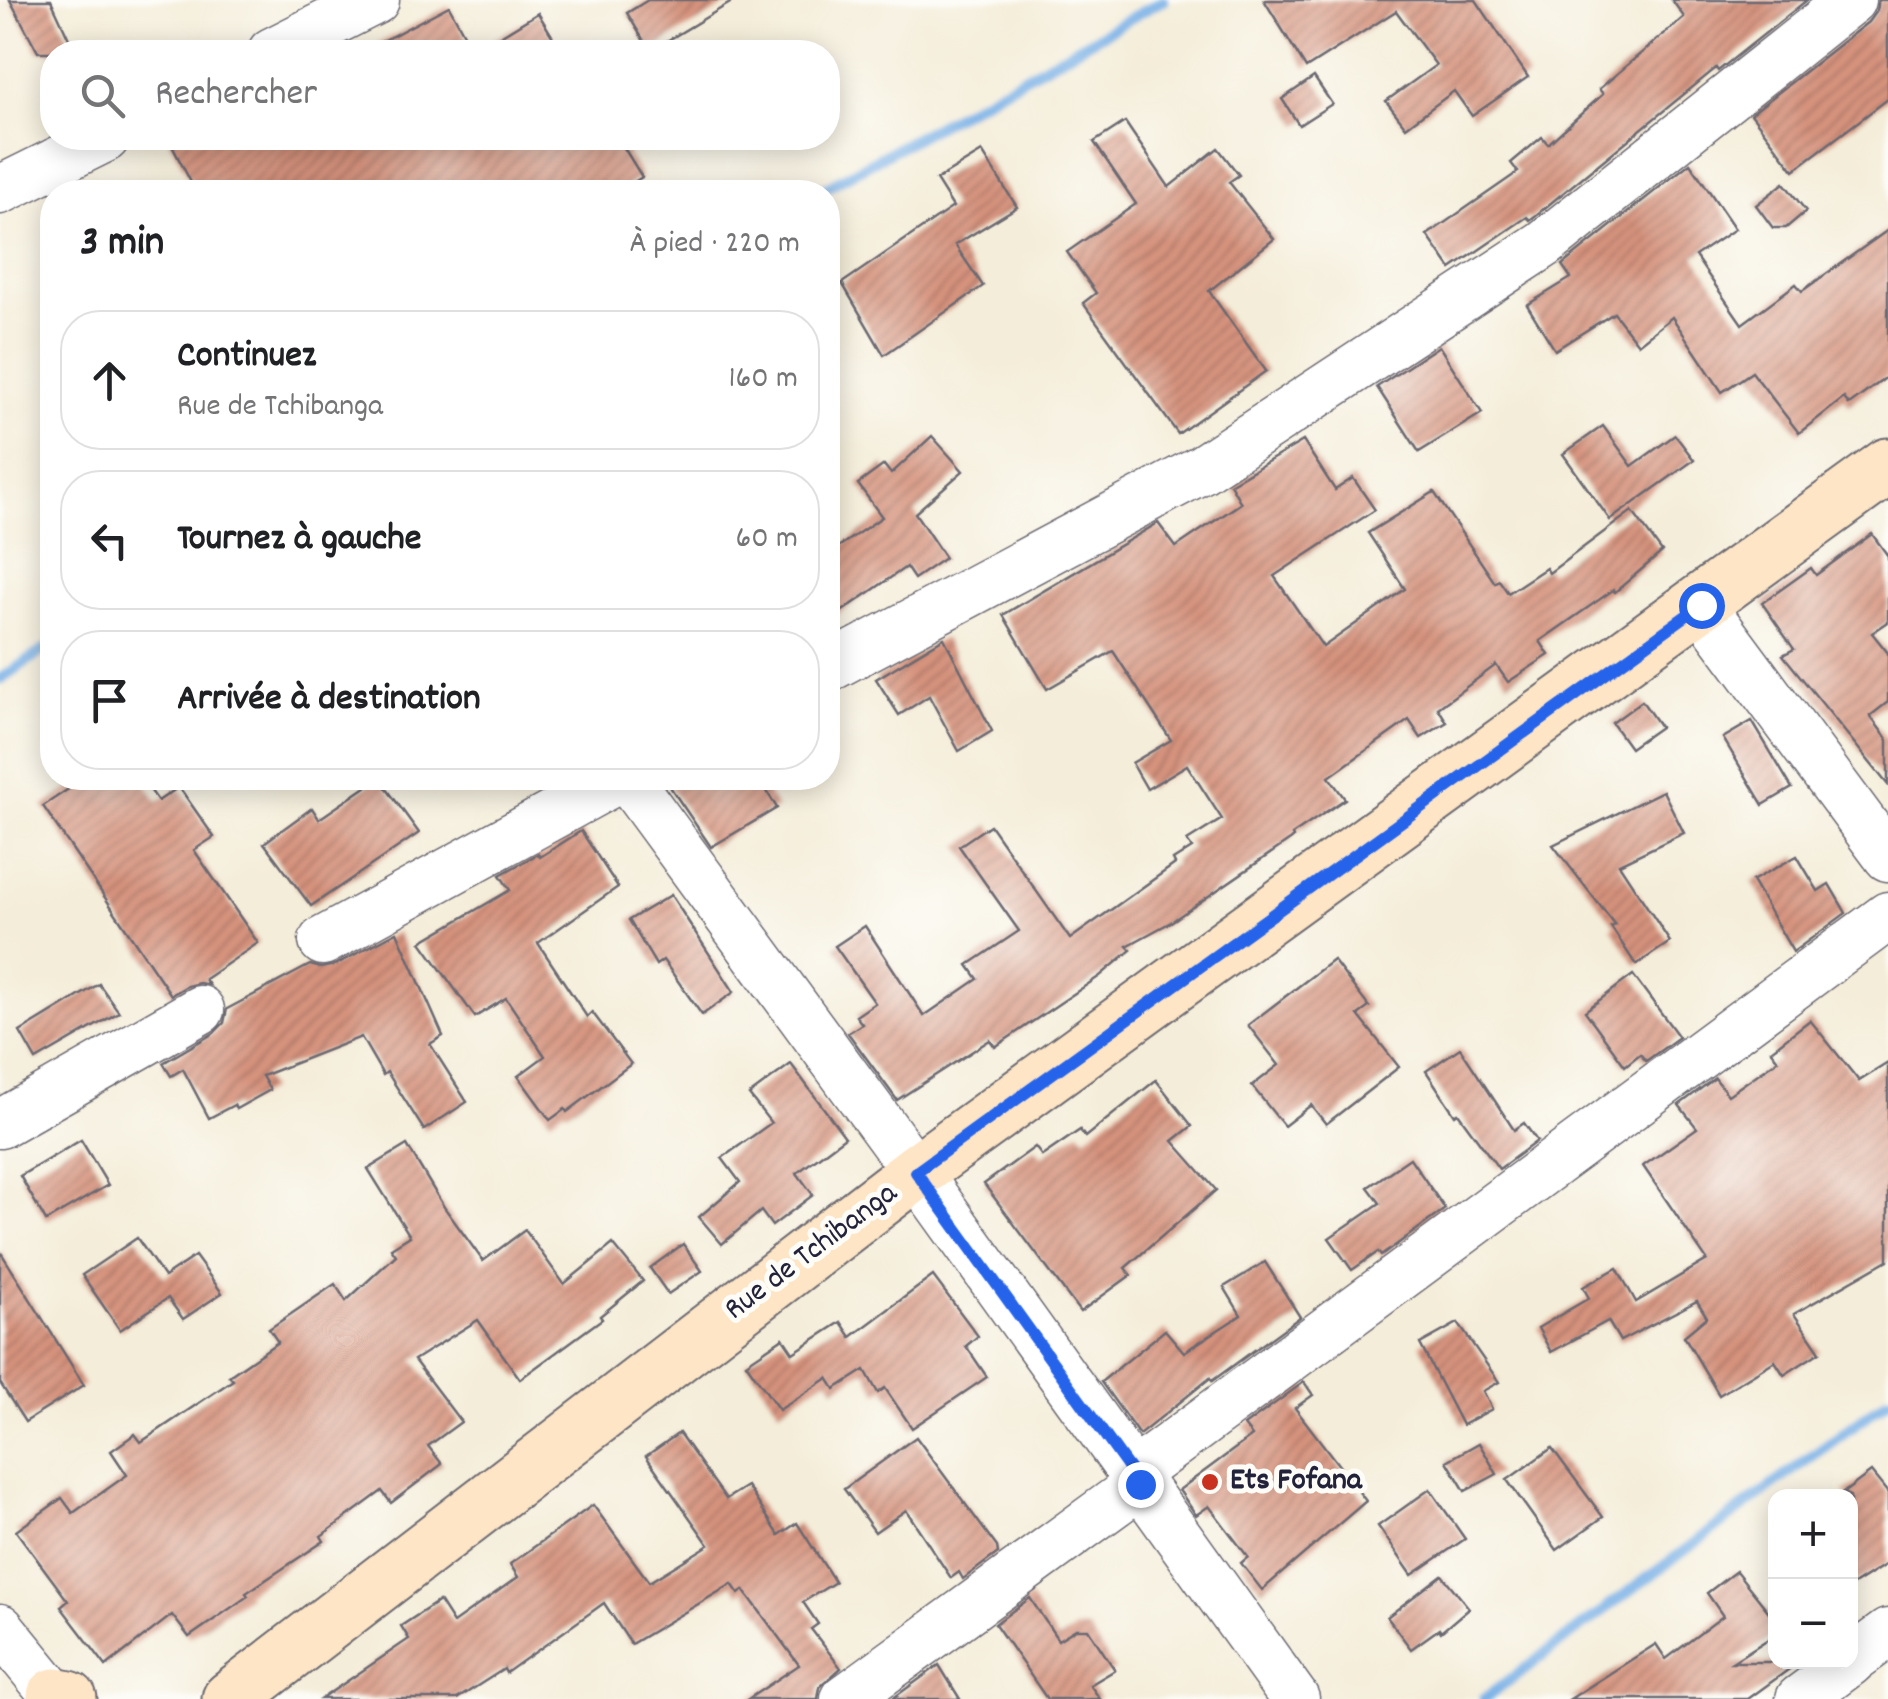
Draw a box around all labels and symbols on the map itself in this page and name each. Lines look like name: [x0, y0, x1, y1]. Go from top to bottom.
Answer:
route start: [1679, 583, 1725, 629]
street label: Rue de Tchibanga: [716, 1172, 909, 1333]
place label: Ets Fofana: [1230, 1459, 1363, 1505]
route end: [1118, 1462, 1164, 1508]
marker: Ets Fofana: [1199, 1471, 1221, 1493]

